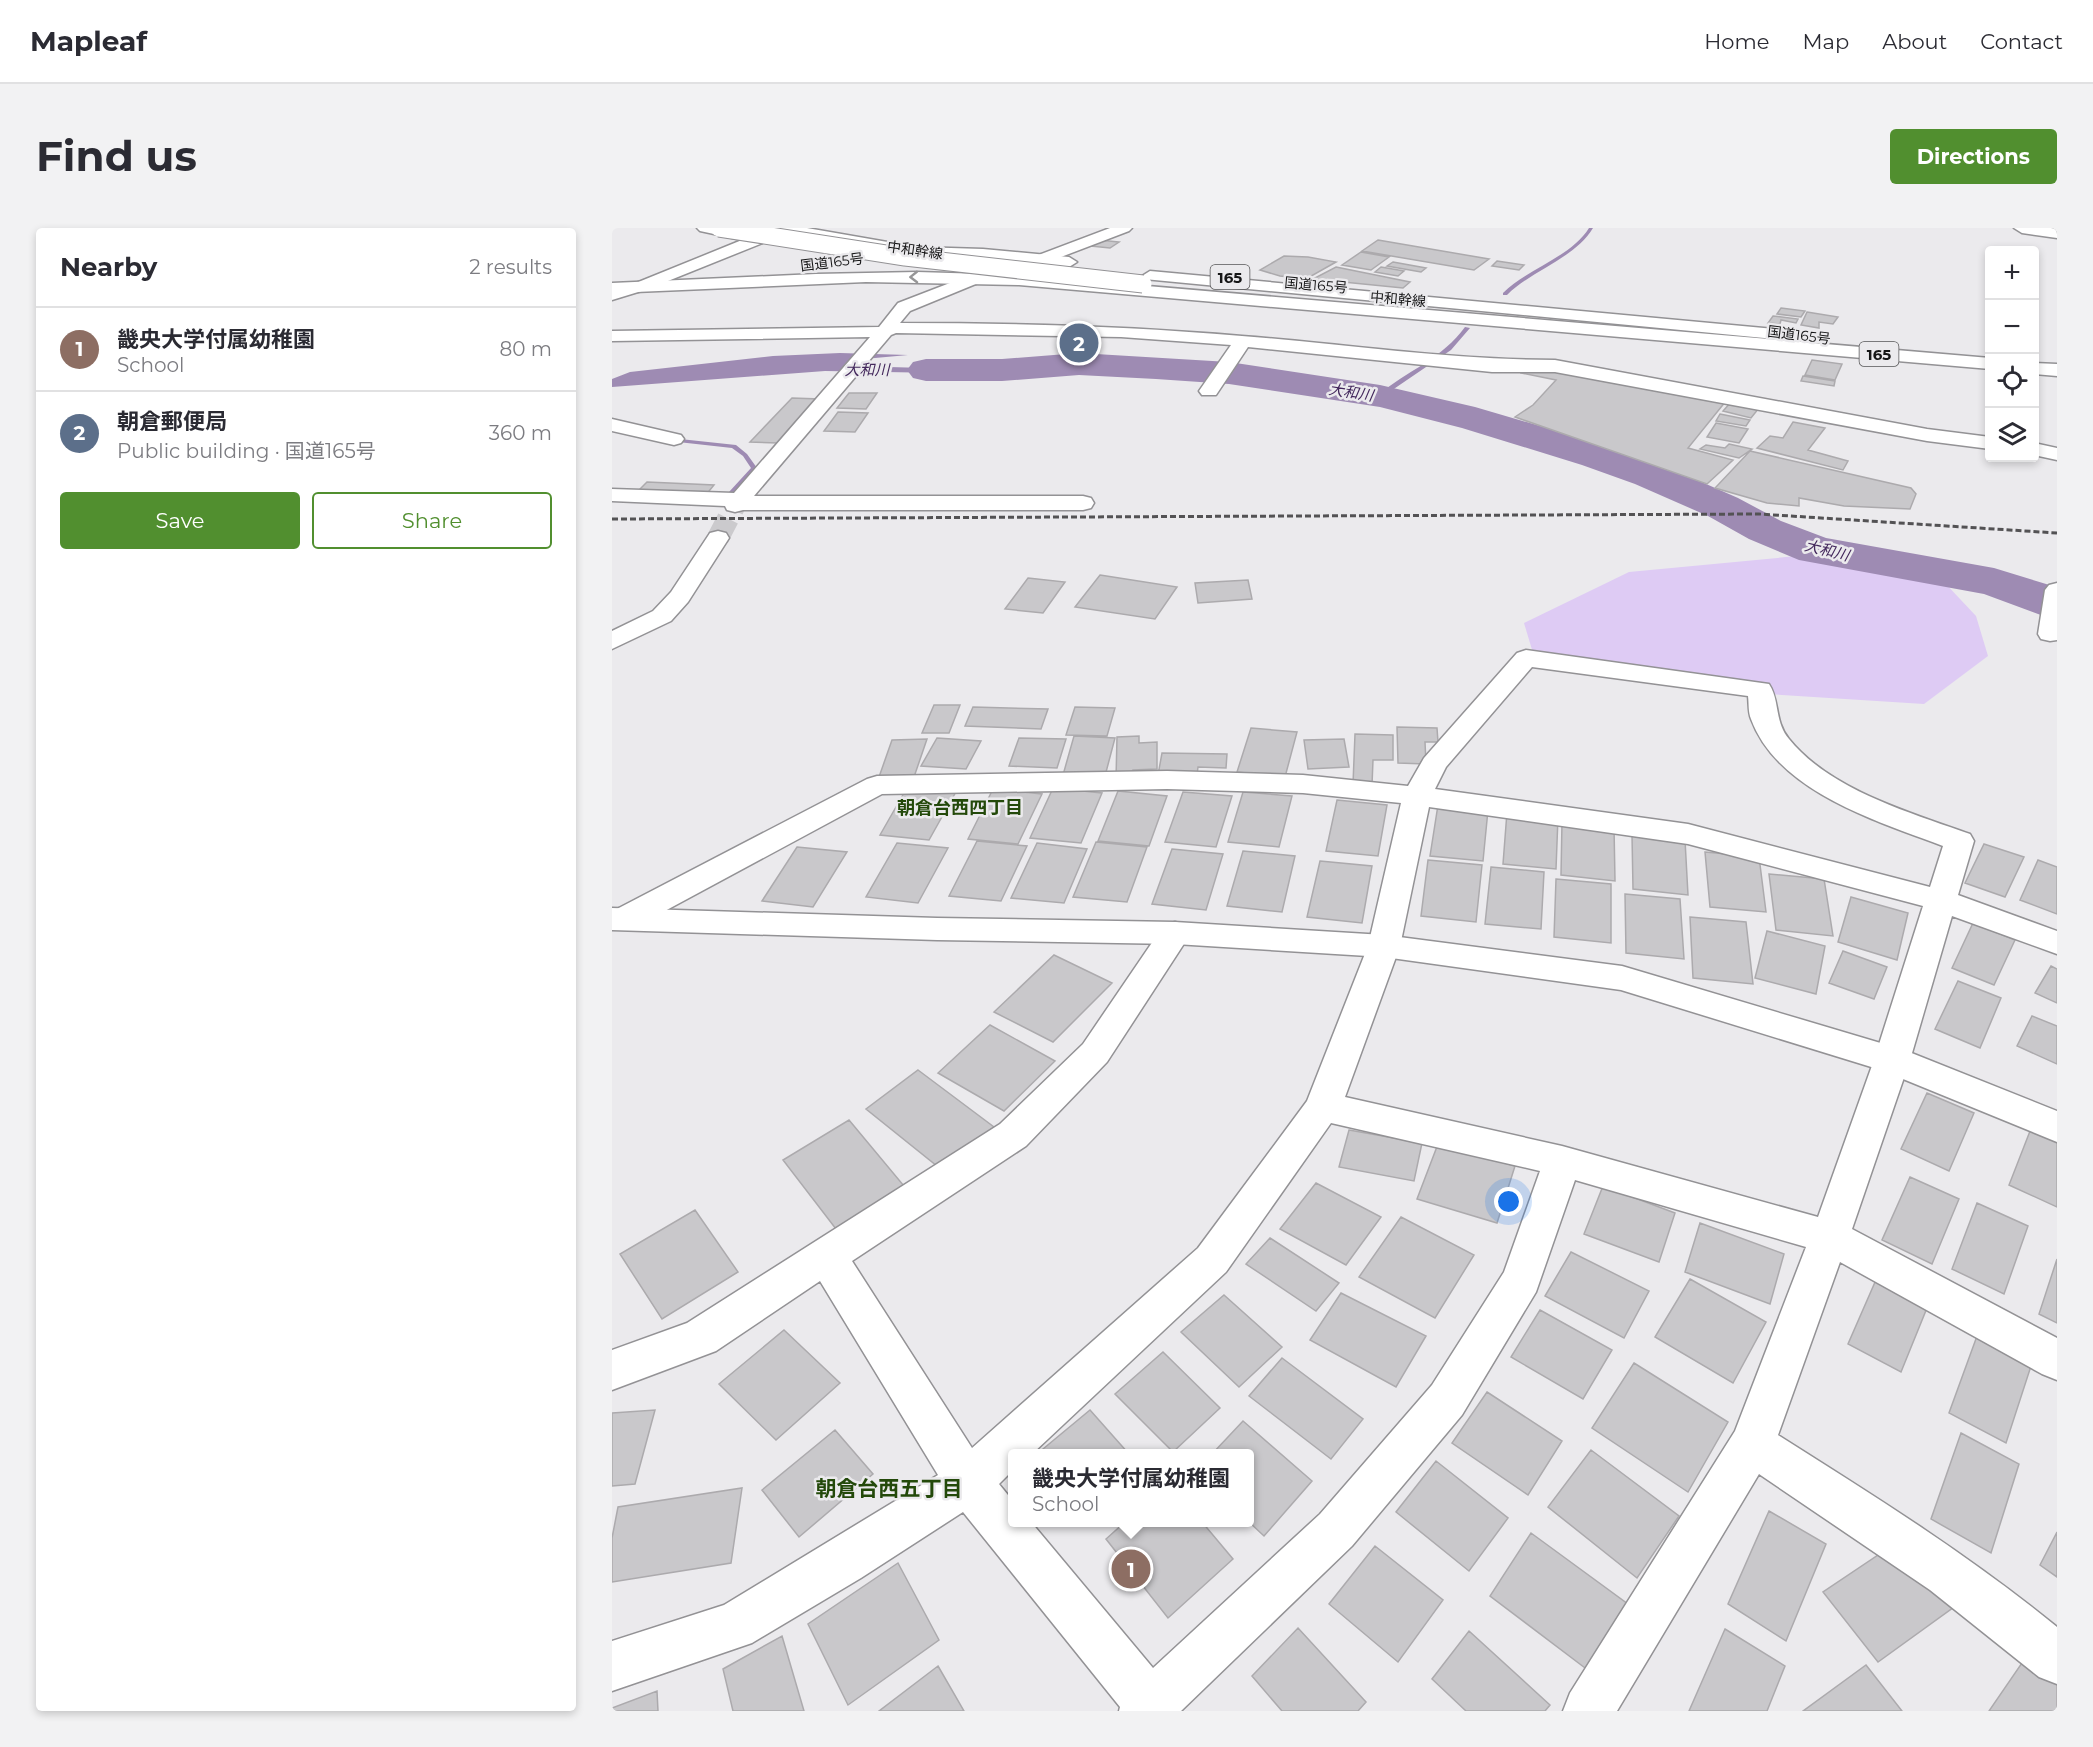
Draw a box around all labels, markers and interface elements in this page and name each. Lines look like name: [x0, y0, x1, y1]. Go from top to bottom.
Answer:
text: Mapleaf: [30, 24, 147, 58]
text: Home: [1704, 29, 1769, 54]
text: Map: [1802, 29, 1849, 54]
text: About: [1882, 29, 1947, 54]
text: Contact: [1980, 29, 2063, 54]
button: Directions: [1890, 129, 2057, 184]
text: Find us: [36, 130, 197, 182]
street label: 中和幹線: [886, 237, 944, 263]
map controls: [1985, 246, 2039, 462]
button: +: [1985, 246, 2039, 300]
street label: 国道165号: [799, 249, 865, 275]
text: Nearby: [60, 251, 157, 283]
text: 2 results: [469, 255, 552, 279]
road number: 165: [1210, 265, 1250, 289]
one-way arrow: [910, 271, 919, 283]
street label: 国道165号: [1284, 273, 1348, 297]
street label: 中和幹線: [1369, 288, 1427, 310]
button: −: [1985, 300, 2039, 354]
pin: 2: [1060, 320, 1098, 366]
street label: 国道165号: [1766, 322, 1832, 348]
text: 畿央大学付属幼稚園: [117, 326, 315, 353]
text: 1: [76, 337, 83, 361]
text: 80 m: [500, 337, 552, 361]
road number: 165: [1860, 342, 1898, 366]
text: School: [117, 353, 184, 377]
button: locate: [1985, 354, 2039, 408]
water label: 大和川: [844, 360, 891, 379]
water label: 大和川: [1327, 379, 1377, 405]
text: 朝倉郵便局: [117, 408, 227, 435]
button: layers: [1985, 408, 2039, 462]
text: 2: [74, 421, 85, 445]
text: 360 m: [489, 421, 552, 445]
text: Public building · 国道165号: [117, 439, 376, 463]
button: Save: [60, 492, 300, 549]
button: Share: [312, 492, 552, 549]
water label: 大和川: [1803, 535, 1853, 565]
district label: 朝倉台西四丁目: [897, 797, 1023, 819]
your location: [1494, 1187, 1523, 1216]
popup: [1008, 1449, 1254, 1527]
text: 畿央大学付属幼稚園: [1032, 1465, 1230, 1492]
district label: 朝倉台西五丁目: [816, 1476, 963, 1501]
text: School: [1032, 1492, 1099, 1516]
pin: 1: [1112, 1546, 1150, 1592]

